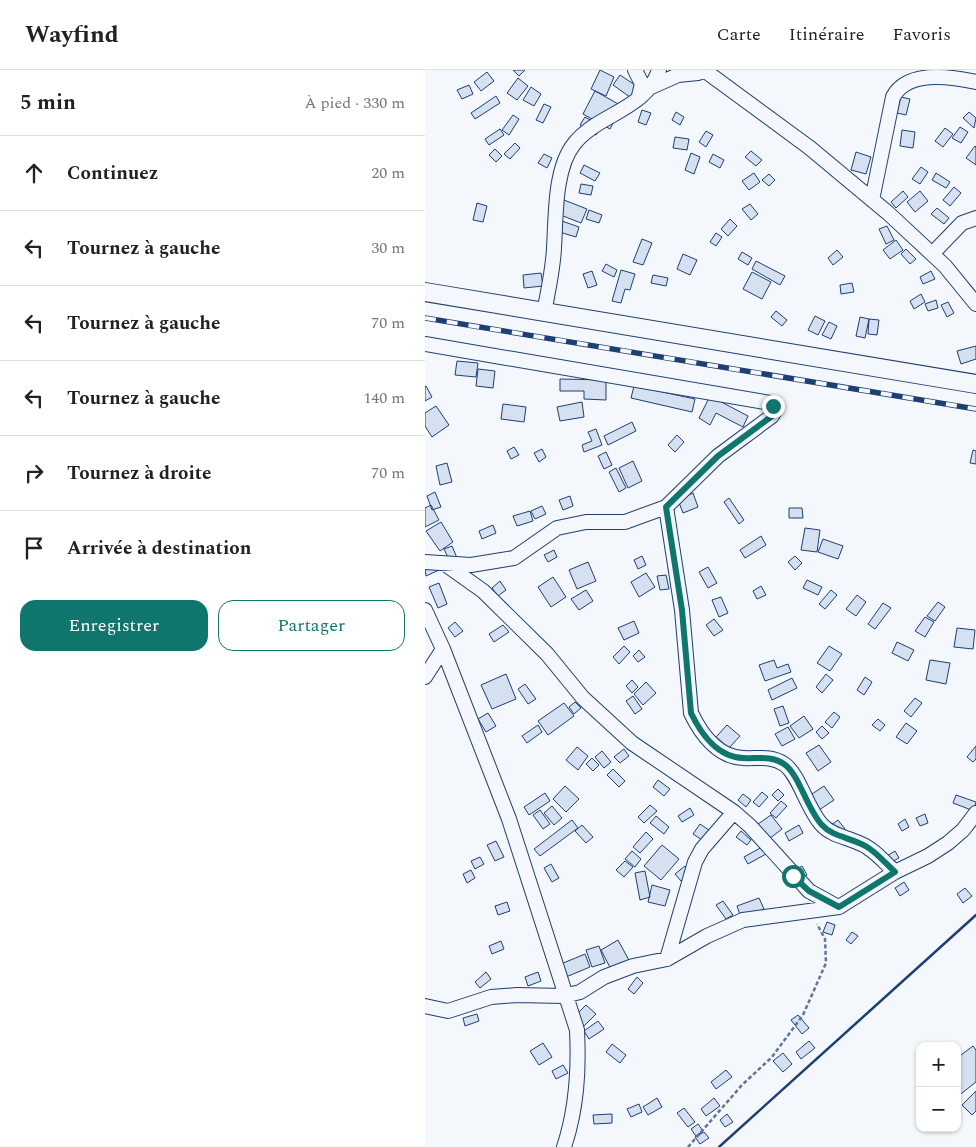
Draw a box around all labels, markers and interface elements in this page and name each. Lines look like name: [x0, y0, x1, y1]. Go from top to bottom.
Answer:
text: Wayfind: [25, 17, 119, 53]
text: Carte: [717, 21, 761, 48]
text: Itinéraire: [789, 21, 865, 48]
text: Favoris: [893, 21, 951, 48]
text: 5 min: [20, 87, 76, 119]
text: À pied · 330 m: [304, 91, 405, 115]
icon: ahead: [20, 159, 48, 187]
text: Continuez: [67, 159, 158, 188]
text: 20 m: [371, 161, 405, 185]
icon: left: [20, 234, 48, 262]
text: Tournez à gauche: [67, 234, 220, 263]
text: 30 m: [371, 236, 405, 260]
icon: left: [20, 309, 48, 337]
text: Tournez à gauche: [67, 309, 220, 338]
text: 70 m: [371, 311, 405, 335]
icon: left: [20, 384, 48, 412]
text: Tournez à gauche: [67, 384, 220, 413]
text: 140 m: [363, 386, 405, 410]
route end: [762, 395, 785, 418]
icon: right: [20, 459, 48, 487]
text: Tournez à droite: [67, 459, 211, 488]
text: 70 m: [371, 461, 405, 485]
icon: arrive: [20, 534, 48, 562]
text: Arrivée à destination: [67, 534, 251, 563]
button: Enregistrer: [20, 600, 208, 651]
button: Partager: [218, 600, 405, 651]
route start: [782, 865, 805, 888]
map controls: [916, 1042, 961, 1132]
button: +: [916, 1042, 961, 1087]
button: −: [916, 1087, 961, 1132]

